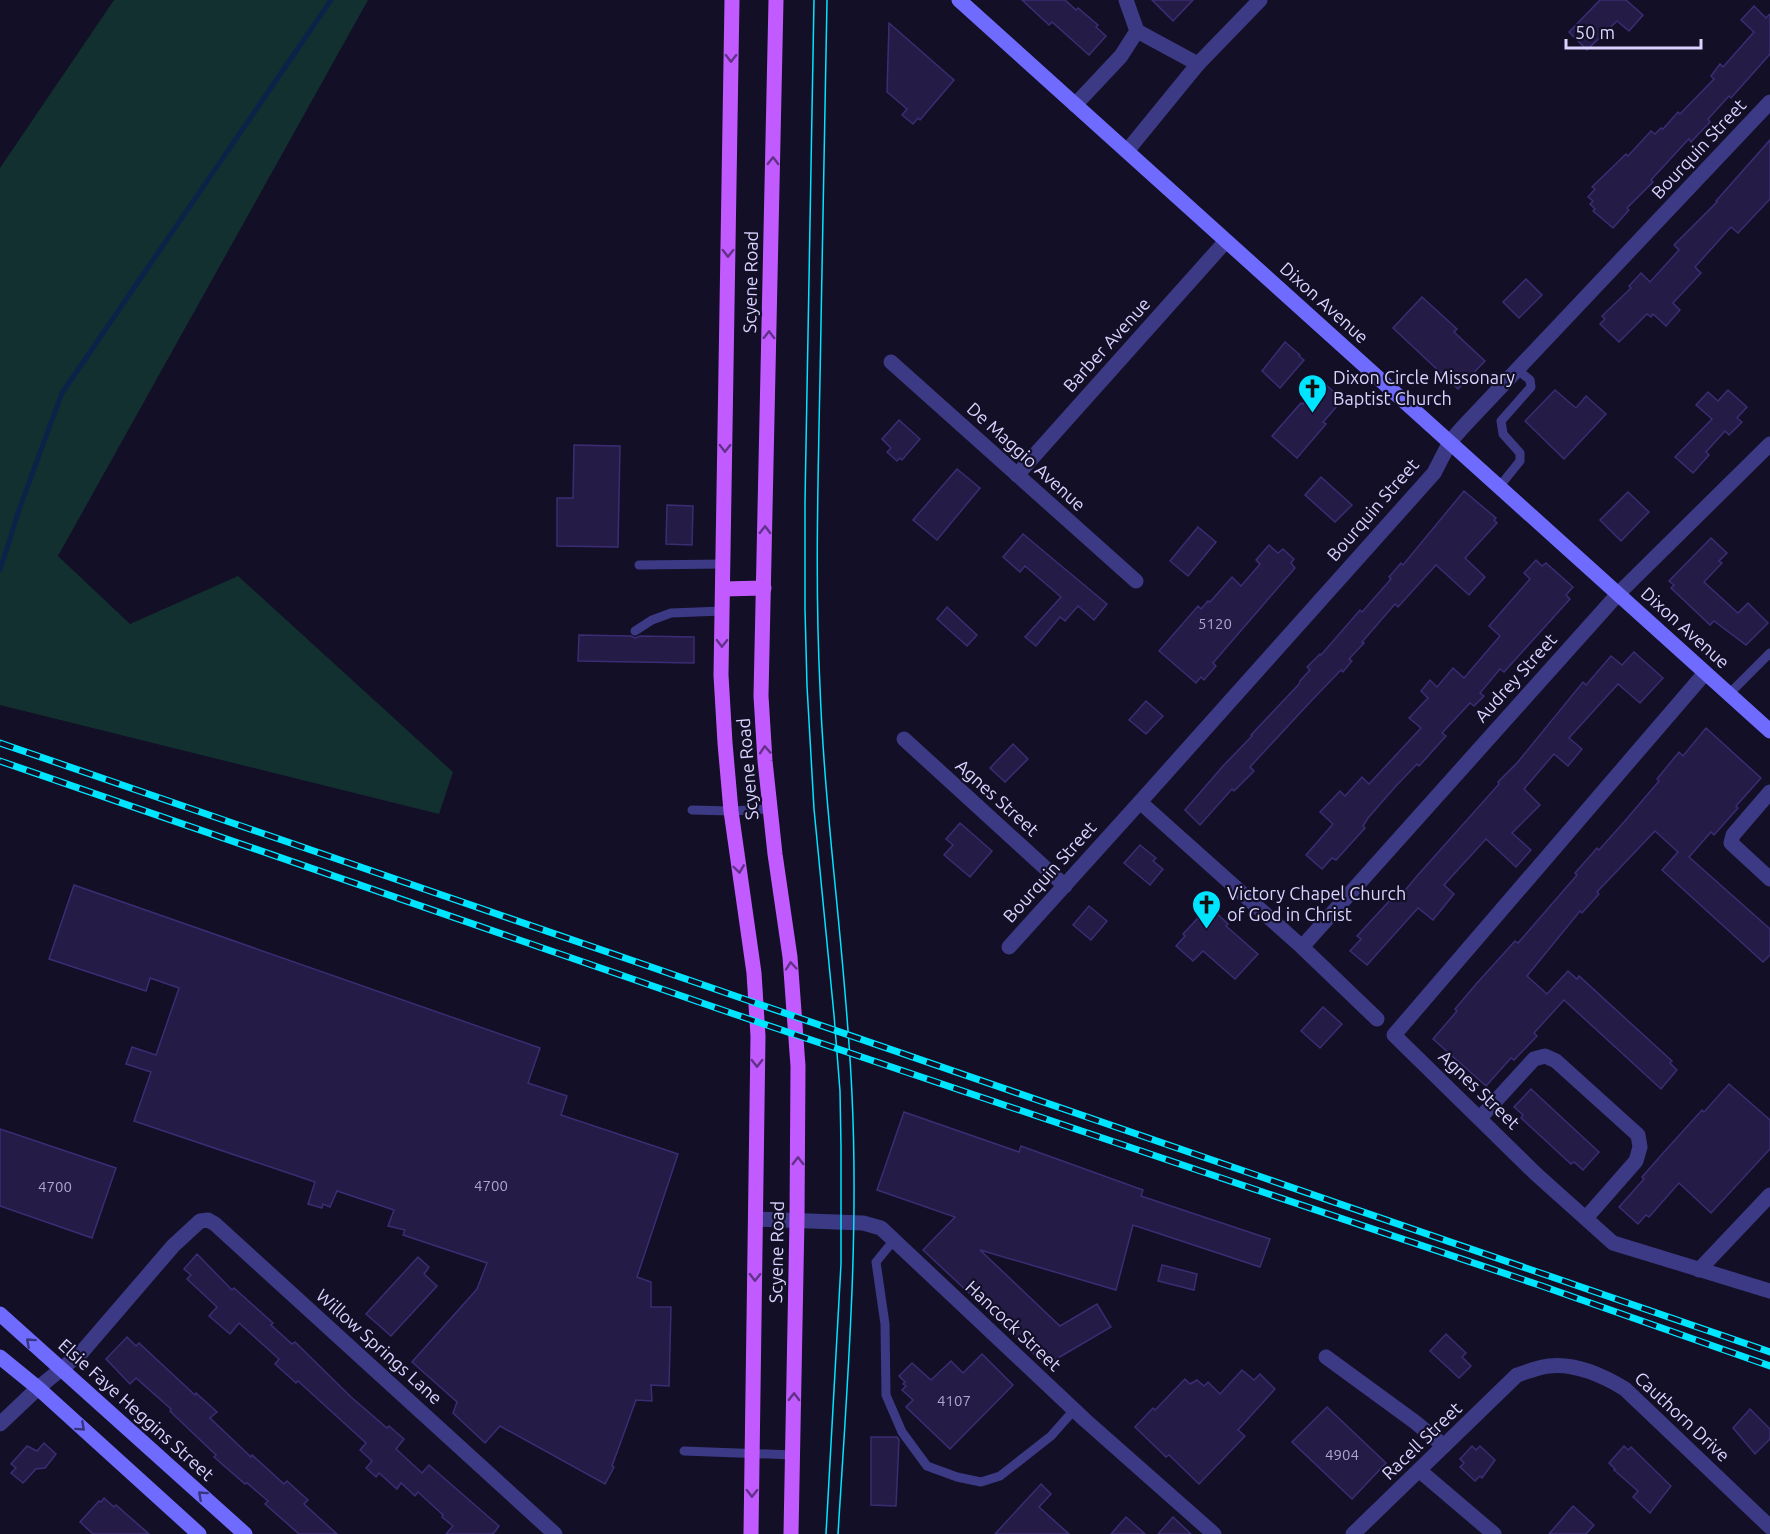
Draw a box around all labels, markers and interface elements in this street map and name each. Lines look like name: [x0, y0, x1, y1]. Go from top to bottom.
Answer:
scale bar: [1566, 12, 1701, 50]
text: 50 m: [1575, 22, 1615, 42]
one-way arrow: [724, 54, 737, 63]
street label: Bourquin Street: [1647, 94, 1750, 202]
one-way arrow: [767, 156, 779, 165]
street label: Scyene Road: [739, 231, 761, 333]
one-way arrow: [722, 249, 734, 258]
street label: Dixon Avenue: [1277, 258, 1373, 347]
street label: Barber Avenue: [1059, 293, 1154, 395]
one-way arrow: [763, 330, 775, 339]
place label: Dixon Circle Missonary Baptist Church: [1333, 367, 1515, 408]
church icon: Dixon Circle Missonary Baptist Church: [1296, 372, 1328, 414]
street label: De Maggio Avenue: [963, 398, 1090, 515]
one-way arrow: [719, 444, 731, 453]
street label: Bourquin Street: [1322, 454, 1422, 565]
one-way arrow: [759, 525, 771, 534]
street label: Dixon Avenue: [1638, 583, 1734, 672]
house number: 5120: [1198, 615, 1232, 632]
street label: Audrey Street: [1470, 629, 1560, 726]
one-way arrow: [716, 639, 728, 648]
street label: Scyene Road: [733, 717, 761, 821]
one-way arrow: [758, 746, 771, 755]
street label: Agnes Street: [952, 755, 1043, 840]
street label: Bourquin Street: [999, 817, 1100, 926]
one-way arrow: [732, 864, 744, 873]
place label: Victory Chapel Church of God in Christ: [1227, 883, 1406, 924]
church icon: Victory Chapel Church of God in Christ: [1190, 888, 1222, 930]
one-way arrow: [785, 961, 798, 970]
street label: Agnes Street: [1435, 1046, 1524, 1133]
one-way arrow: [751, 1058, 764, 1067]
one-way arrow: [792, 1156, 804, 1165]
house number: 4700: [474, 1177, 508, 1194]
house number: 4700: [38, 1178, 72, 1195]
street label: Scyene Road: [765, 1201, 787, 1303]
one-way arrow: [749, 1273, 761, 1282]
street label: Hancock Street: [962, 1276, 1065, 1374]
street label: Willow Springs Lane: [313, 1285, 446, 1408]
street label: Elsie Faye Heggins Street: [55, 1334, 218, 1484]
one-way arrow: [27, 1338, 37, 1349]
street label: Cauthorn Drive: [1631, 1367, 1734, 1465]
one-way arrow: [788, 1392, 800, 1401]
house number: 4107: [937, 1392, 971, 1409]
street label: Racell Street: [1377, 1397, 1465, 1483]
one-way arrow: [74, 1420, 85, 1431]
house number: 4904: [1325, 1446, 1359, 1463]
one-way arrow: [746, 1489, 758, 1498]
one-way arrow: [198, 1491, 208, 1502]

